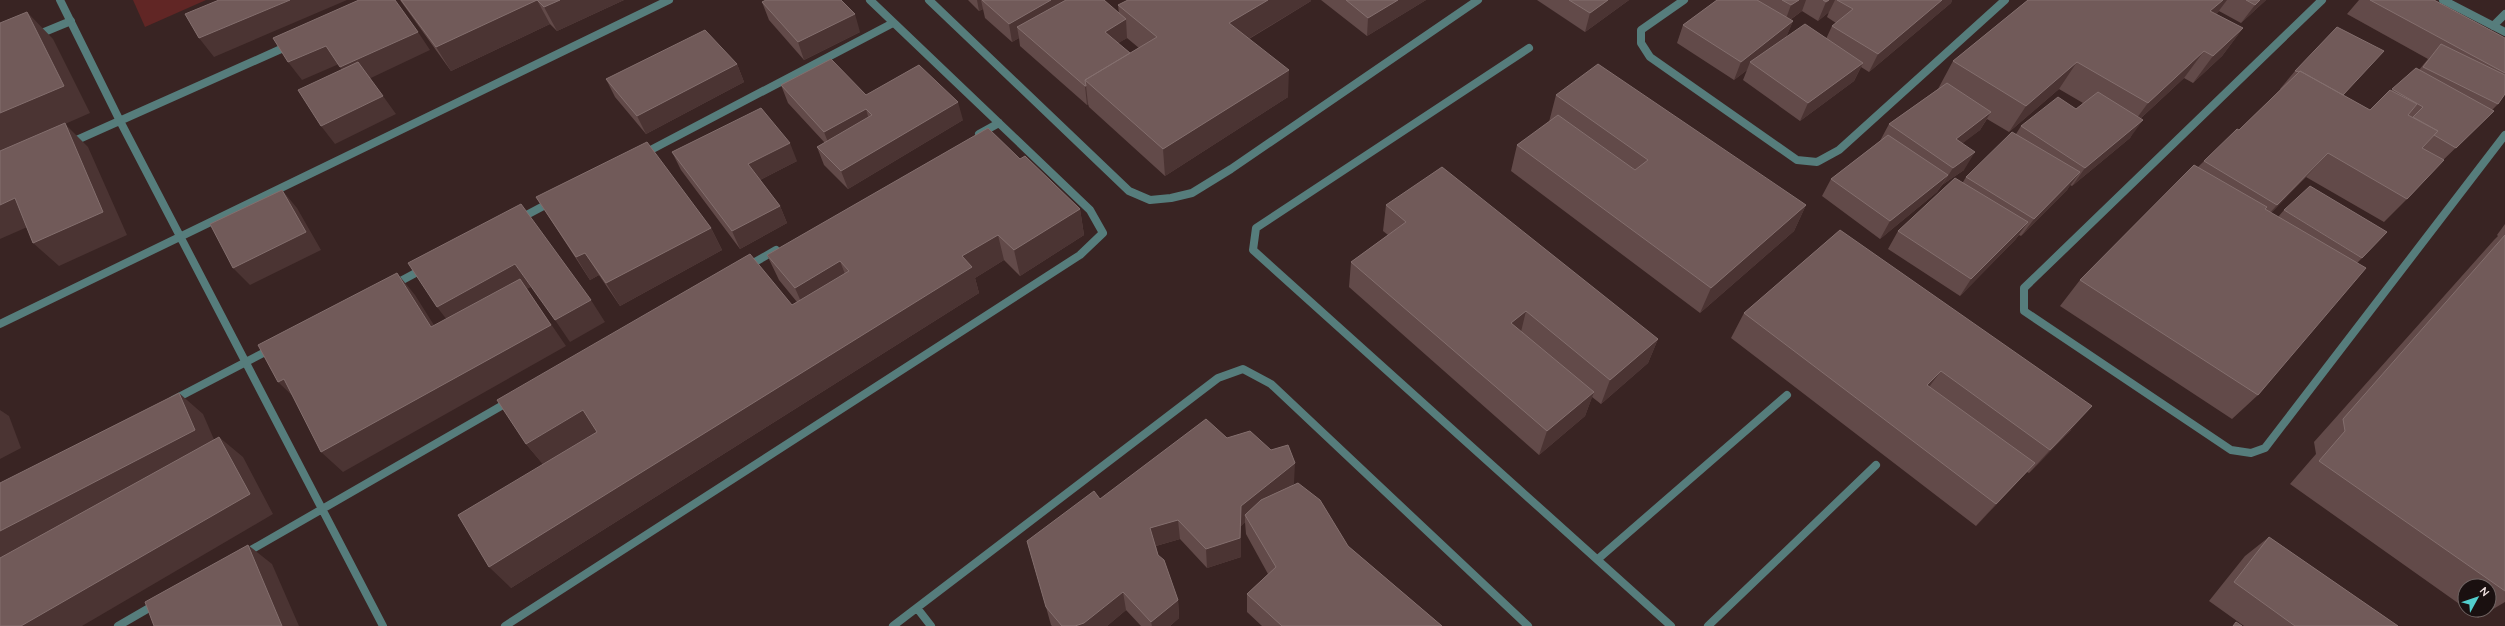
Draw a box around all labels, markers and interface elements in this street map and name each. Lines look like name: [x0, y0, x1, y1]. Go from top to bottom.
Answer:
north arrow: [2457, 578, 2497, 618]
text: N: [2477, 584, 2493, 599]

